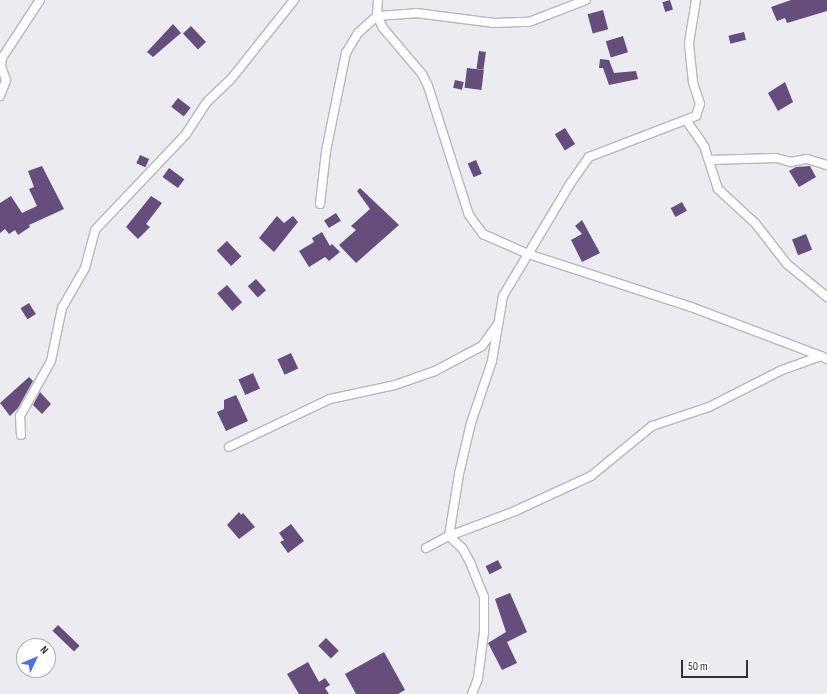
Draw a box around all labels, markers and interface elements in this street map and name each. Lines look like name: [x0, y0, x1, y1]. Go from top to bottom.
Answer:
north arrow: [16, 638, 56, 678]
text: N: [38, 643, 51, 657]
scale bar: [683, 652, 750, 678]
text: 50 m: [688, 659, 708, 674]

